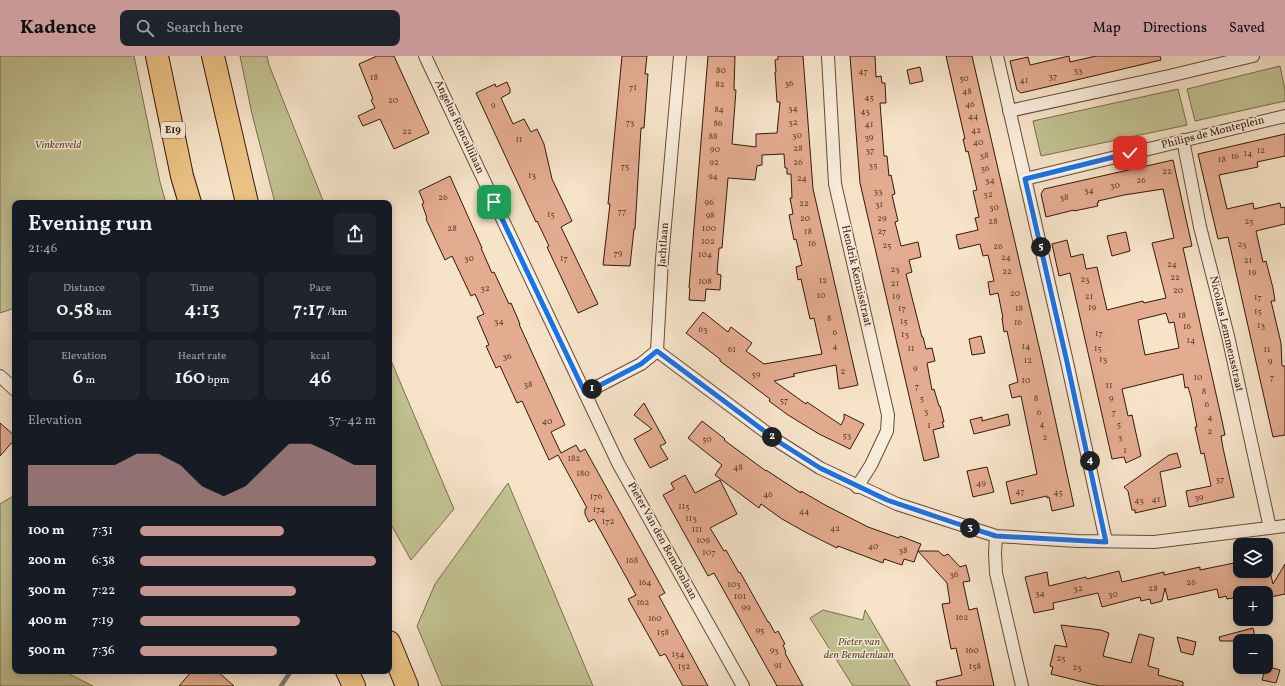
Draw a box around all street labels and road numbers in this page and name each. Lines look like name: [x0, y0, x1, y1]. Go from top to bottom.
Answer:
street label: Angelus Roncallilaan: [431, 77, 488, 177]
street label: Philips de Monteplein: [1160, 113, 1266, 153]
road number: E19: [161, 122, 185, 138]
street label: Jachtlaan: [655, 222, 673, 268]
street label: Hendrik Kennisstraat: [837, 224, 875, 328]
street label: Nicolaas Lemmensstraat: [1205, 275, 1247, 394]
street label: Pieter Van den Bemdenlaan: [623, 480, 701, 603]

